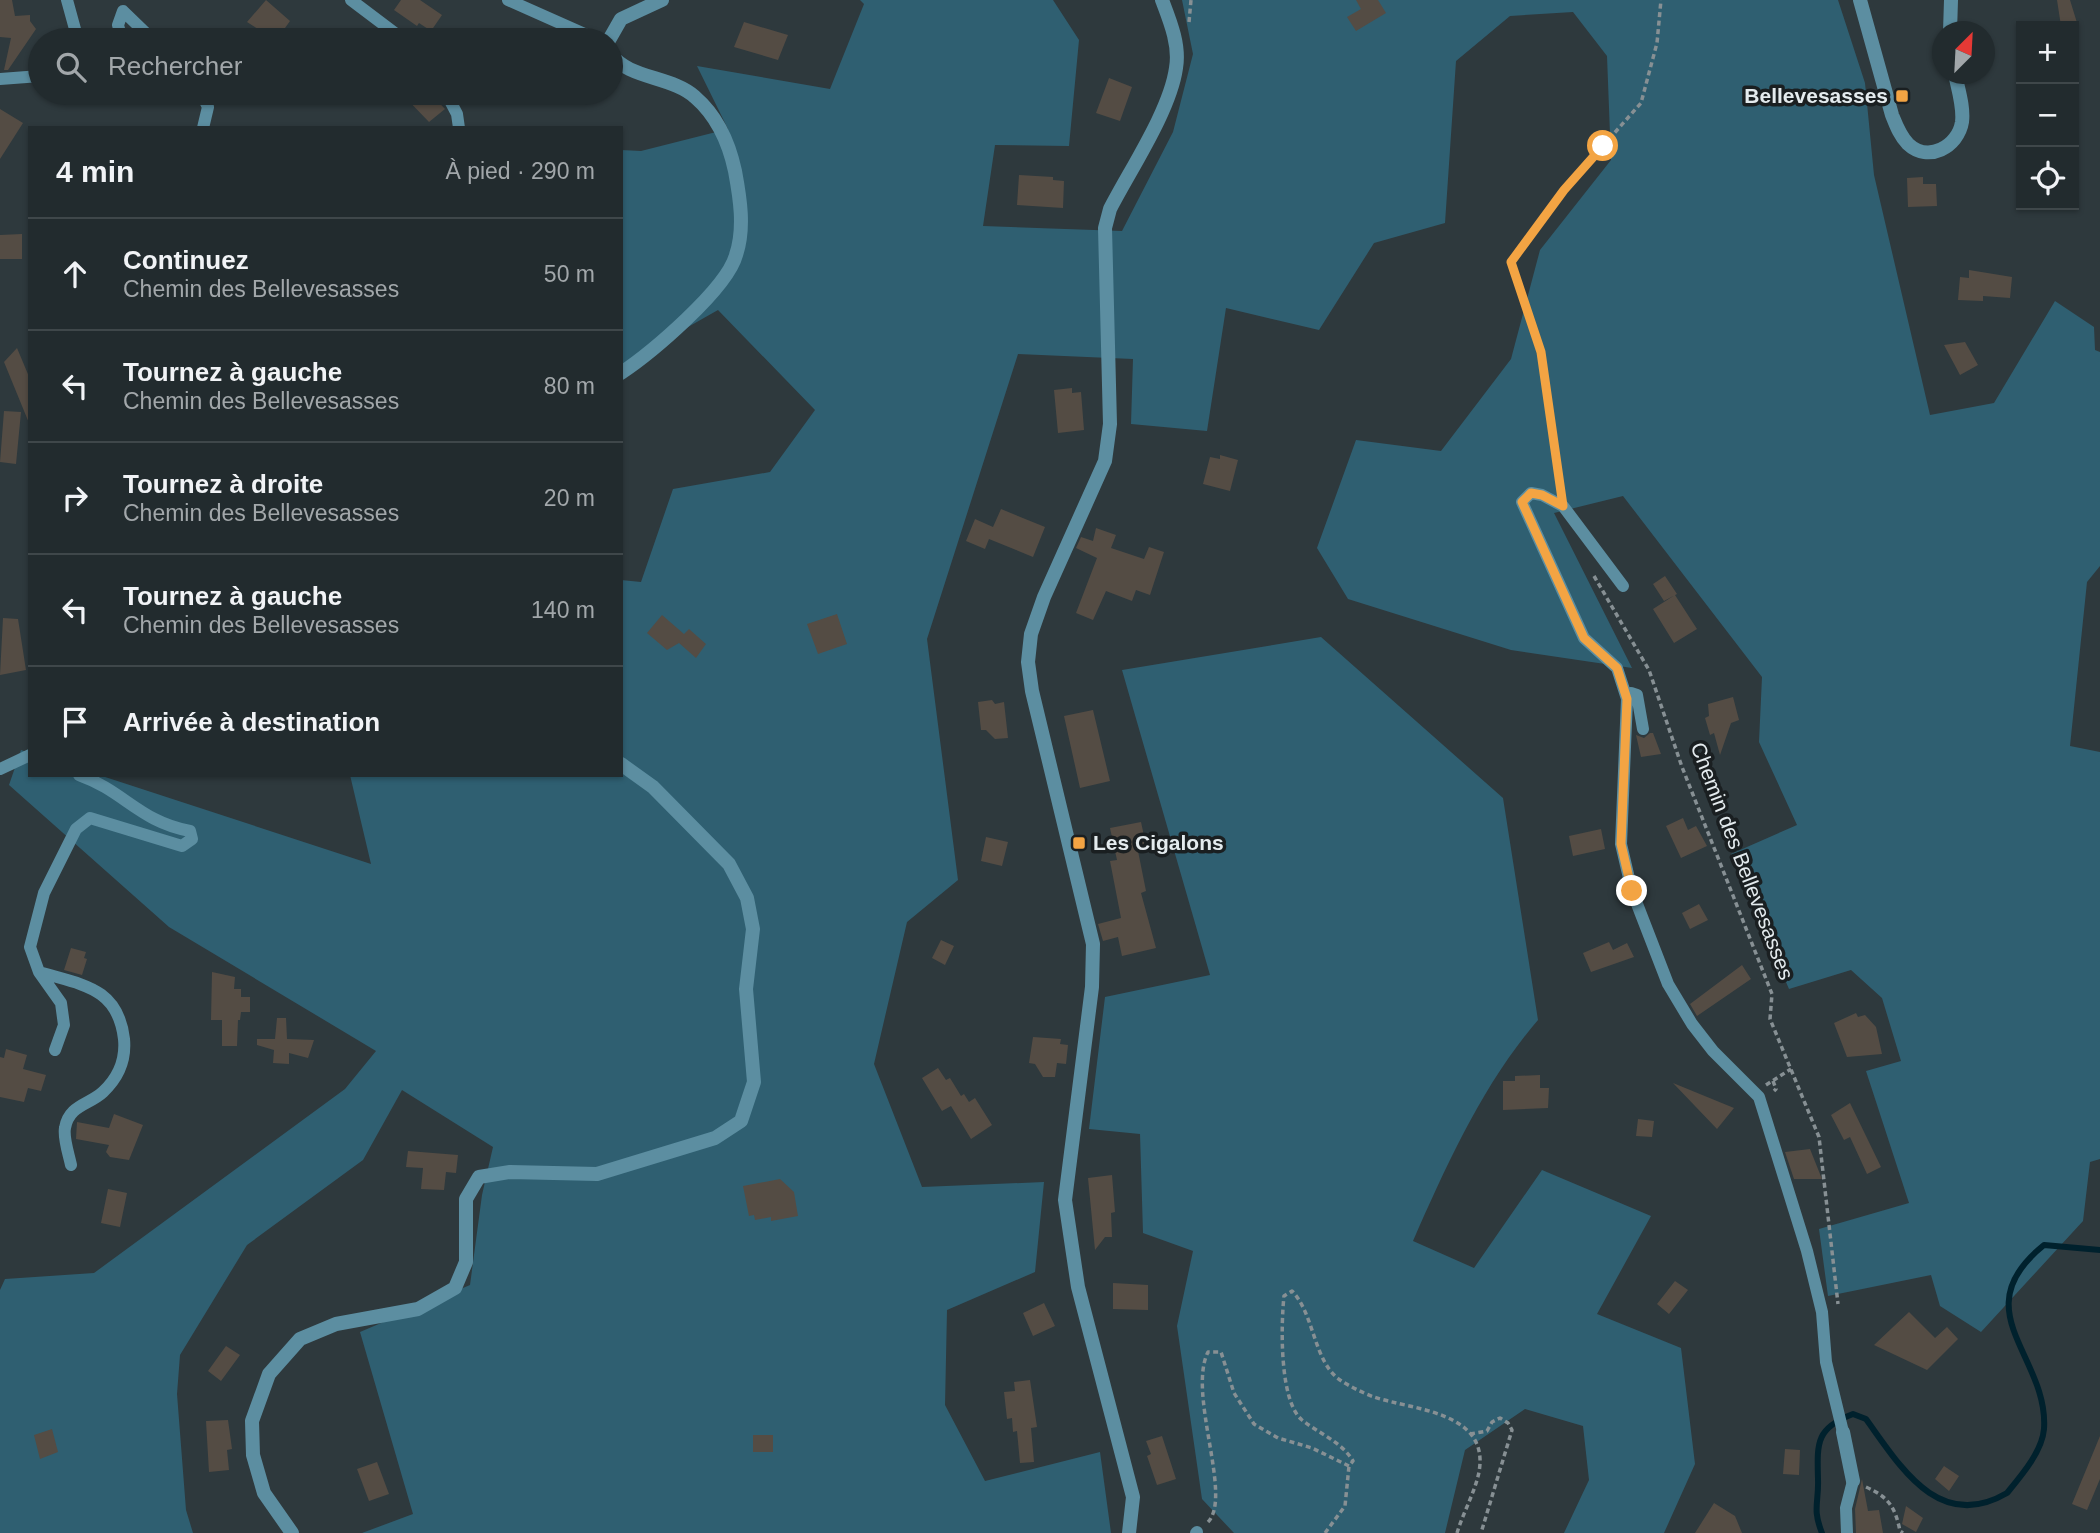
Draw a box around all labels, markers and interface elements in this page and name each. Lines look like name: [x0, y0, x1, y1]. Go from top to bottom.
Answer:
north arrow: [1932, 21, 1995, 84]
map controls: [2016, 21, 2079, 210]
button: +: [2016, 21, 2079, 84]
search box: [28, 28, 623, 105]
icon: search: [52, 48, 90, 86]
text: Rechercher: [108, 51, 242, 81]
place label: Bellevesasses: [1744, 84, 1888, 107]
button: −: [2016, 84, 2079, 147]
marker: Bellevesasses: [1894, 88, 1910, 104]
route start: [1587, 130, 1618, 161]
button: locate: [2016, 147, 2079, 210]
text: 4 min: [56, 155, 134, 188]
text: À pied · 290 m: [445, 158, 595, 184]
text: Continuez: [123, 245, 249, 275]
icon: ahead: [56, 255, 94, 293]
text: 50 m: [544, 261, 595, 287]
text: Chemin des Bellevesasses: [123, 276, 399, 302]
text: Tournez à gauche: [123, 357, 342, 387]
icon: left: [56, 367, 94, 405]
text: 80 m: [544, 373, 595, 399]
text: Chemin des Bellevesasses: [123, 388, 399, 414]
text: Tournez à droite: [123, 469, 323, 499]
icon: right: [56, 479, 94, 517]
text: 20 m: [544, 485, 595, 511]
text: Chemin des Bellevesasses: [123, 500, 399, 526]
text: Tournez à gauche: [123, 581, 342, 611]
icon: left: [56, 591, 94, 629]
text: 140 m: [531, 597, 595, 623]
text: Chemin des Bellevesasses: [123, 612, 399, 638]
icon: arrive: [56, 703, 94, 741]
text: Arrivée à destination: [123, 707, 380, 737]
street label: Chemin des Bellevesasses: [1687, 739, 1798, 983]
place label: Les Cigalons: [1093, 831, 1224, 854]
marker: Les Cigalons: [1071, 835, 1087, 851]
route end: [1616, 875, 1647, 906]

